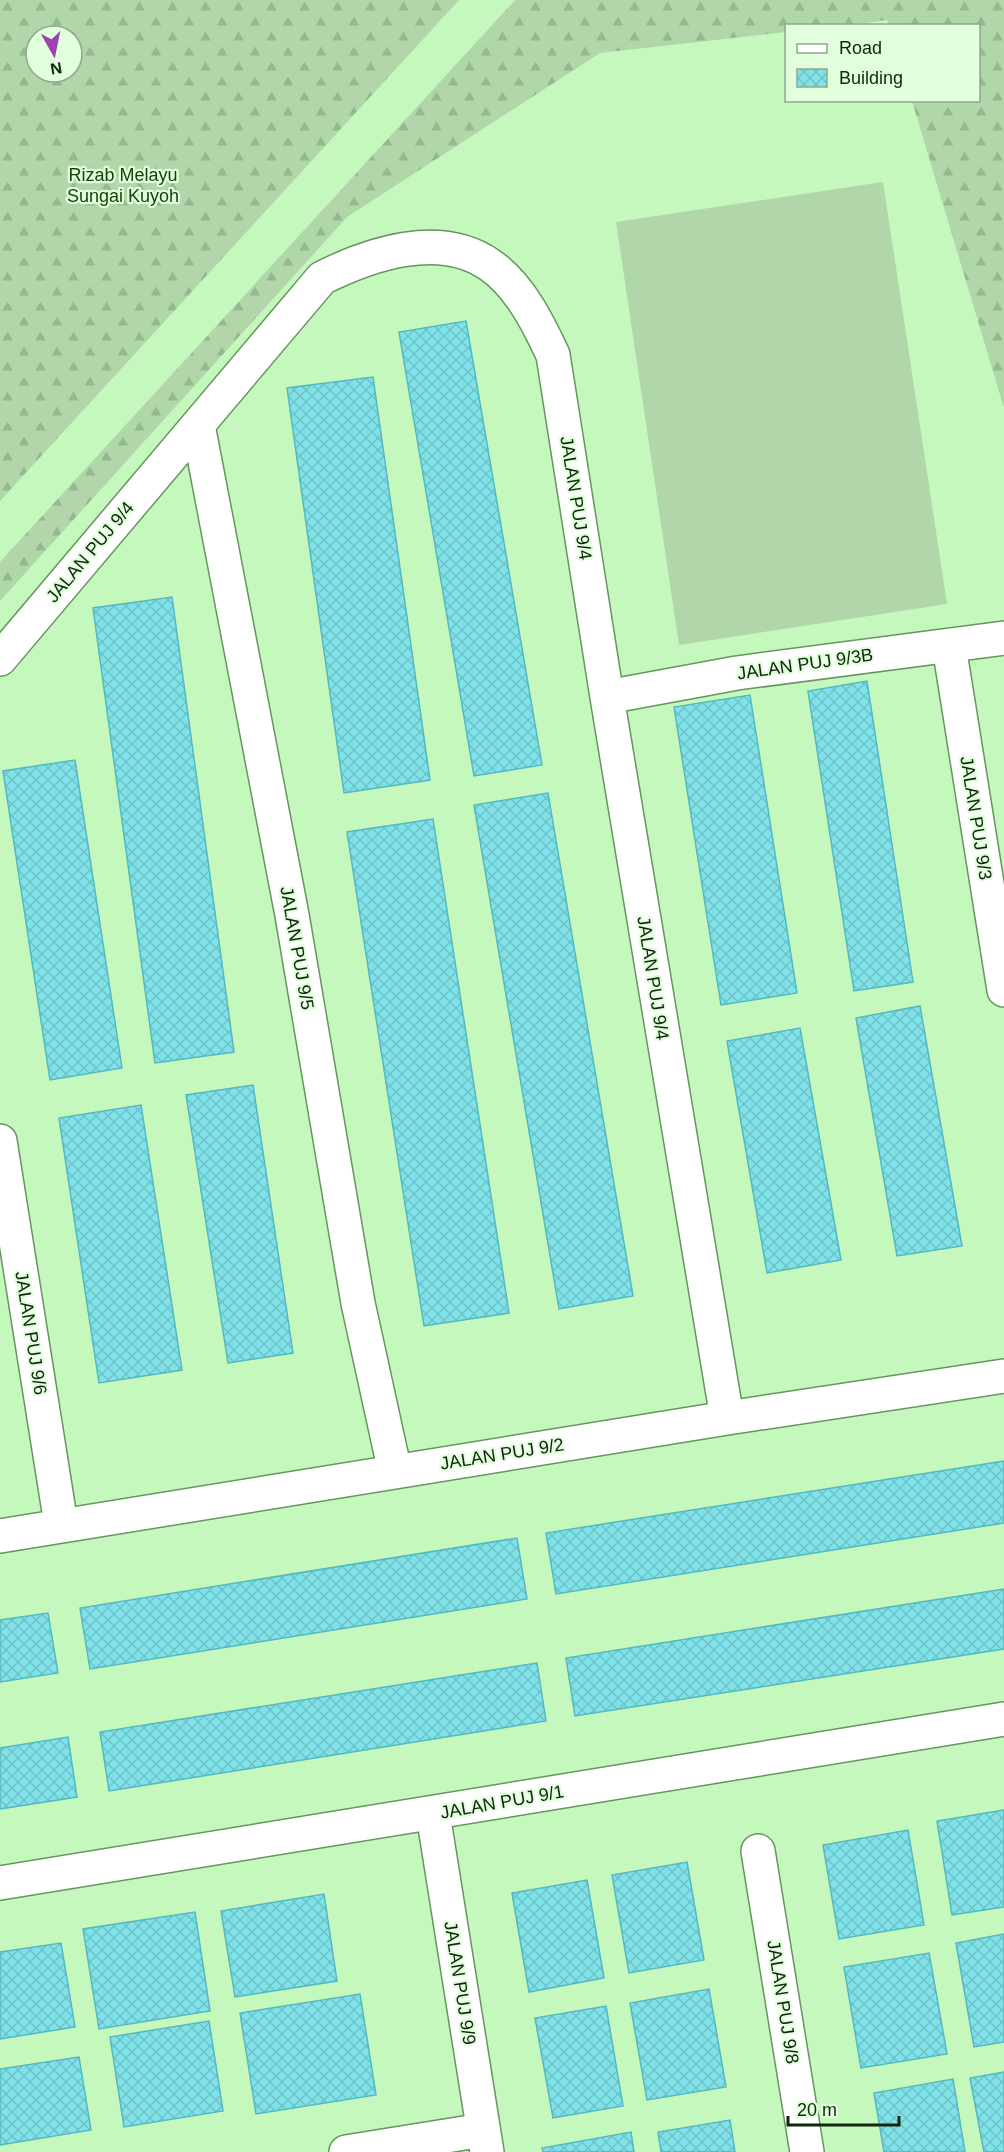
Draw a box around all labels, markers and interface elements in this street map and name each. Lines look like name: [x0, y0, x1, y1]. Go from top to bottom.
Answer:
north arrow: [24, 24, 84, 84]
legend: [785, 24, 980, 102]
text: Road: [839, 38, 882, 58]
text: N: [49, 59, 63, 78]
text: Building: [839, 68, 903, 88]
park label: Rizab Melayu Sungai Kuyoh: [67, 165, 179, 206]
street label: JALAN PUJ 9/4: [556, 435, 596, 561]
street label: JALAN PUJ 9/4: [42, 498, 138, 606]
street label: JALAN PUJ 9/3B: [736, 645, 874, 683]
street label: JALAN PUJ 9/3: [956, 755, 996, 881]
street label: JALAN PUJ 9/5: [276, 885, 318, 1011]
street label: JALAN PUJ 9/4: [633, 915, 673, 1041]
street label: JALAN PUJ 9/6: [11, 1270, 51, 1396]
street label: JALAN PUJ 9/2: [439, 1434, 565, 1474]
street label: JALAN PUJ 9/1: [439, 1781, 565, 1823]
street label: JALAN PUJ 9/9: [440, 1920, 480, 2046]
street label: JALAN PUJ 9/8: [763, 1939, 803, 2065]
scale bar: [788, 2089, 899, 2127]
text: 20 m: [797, 2100, 837, 2120]

